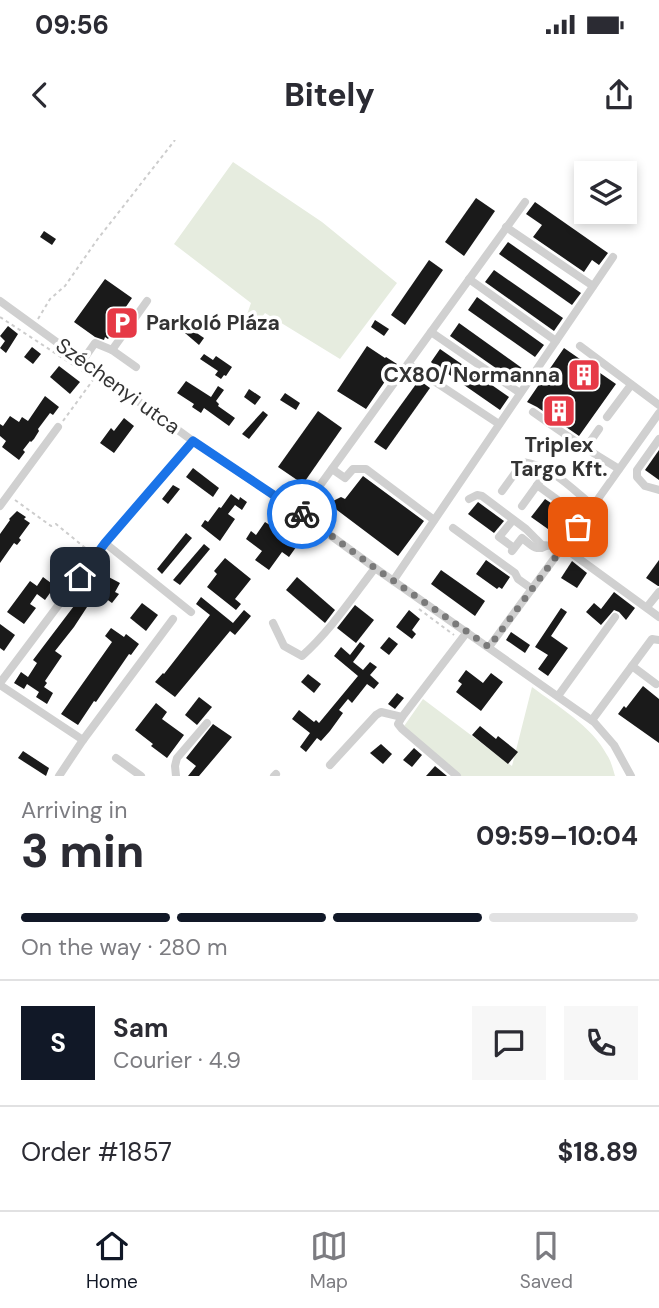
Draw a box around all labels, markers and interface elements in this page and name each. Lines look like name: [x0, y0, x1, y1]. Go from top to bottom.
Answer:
text: 09:56: [35, 8, 109, 42]
text: Bitely: [284, 74, 375, 116]
icon: back: [21, 76, 59, 114]
icon: share: [600, 76, 638, 114]
map controls: [574, 161, 637, 224]
button: layers: [574, 161, 637, 224]
parking icon: Parkoló Pláza: [103, 304, 141, 342]
place label: Parkoló Pláza: [146, 309, 280, 337]
street label: Széchenyi utca: [50, 331, 186, 441]
building icon: CX80/ Normanna: [565, 356, 603, 394]
place label: CX80/ Normanna: [384, 361, 560, 389]
building icon: Triplex Targo Kft.: [540, 392, 578, 430]
place label: Triplex Targo Kft.: [510, 431, 608, 483]
courier: [267, 479, 337, 549]
icon: bike: [283, 495, 321, 533]
pin: [548, 497, 608, 557]
icon: bag: [559, 508, 597, 546]
pin: [50, 547, 110, 607]
icon: home: [61, 558, 99, 596]
text: Arriving in: [21, 795, 127, 825]
text: 09:59–10:04: [476, 819, 638, 853]
text: 3 min: [21, 821, 144, 881]
text: On the way · 280 m: [21, 932, 228, 962]
button: chat: [472, 1006, 546, 1080]
button: phone: [564, 1006, 638, 1080]
text: Sam: [113, 1011, 168, 1045]
text: S: [50, 1026, 66, 1060]
text: Courier · 4.9: [113, 1045, 241, 1075]
text: Order #1857: [21, 1135, 172, 1169]
text: $18.89: [557, 1135, 638, 1169]
tab: Home: [86, 1227, 138, 1294]
tab: Map: [310, 1227, 348, 1294]
tab: Saved: [520, 1227, 573, 1294]

